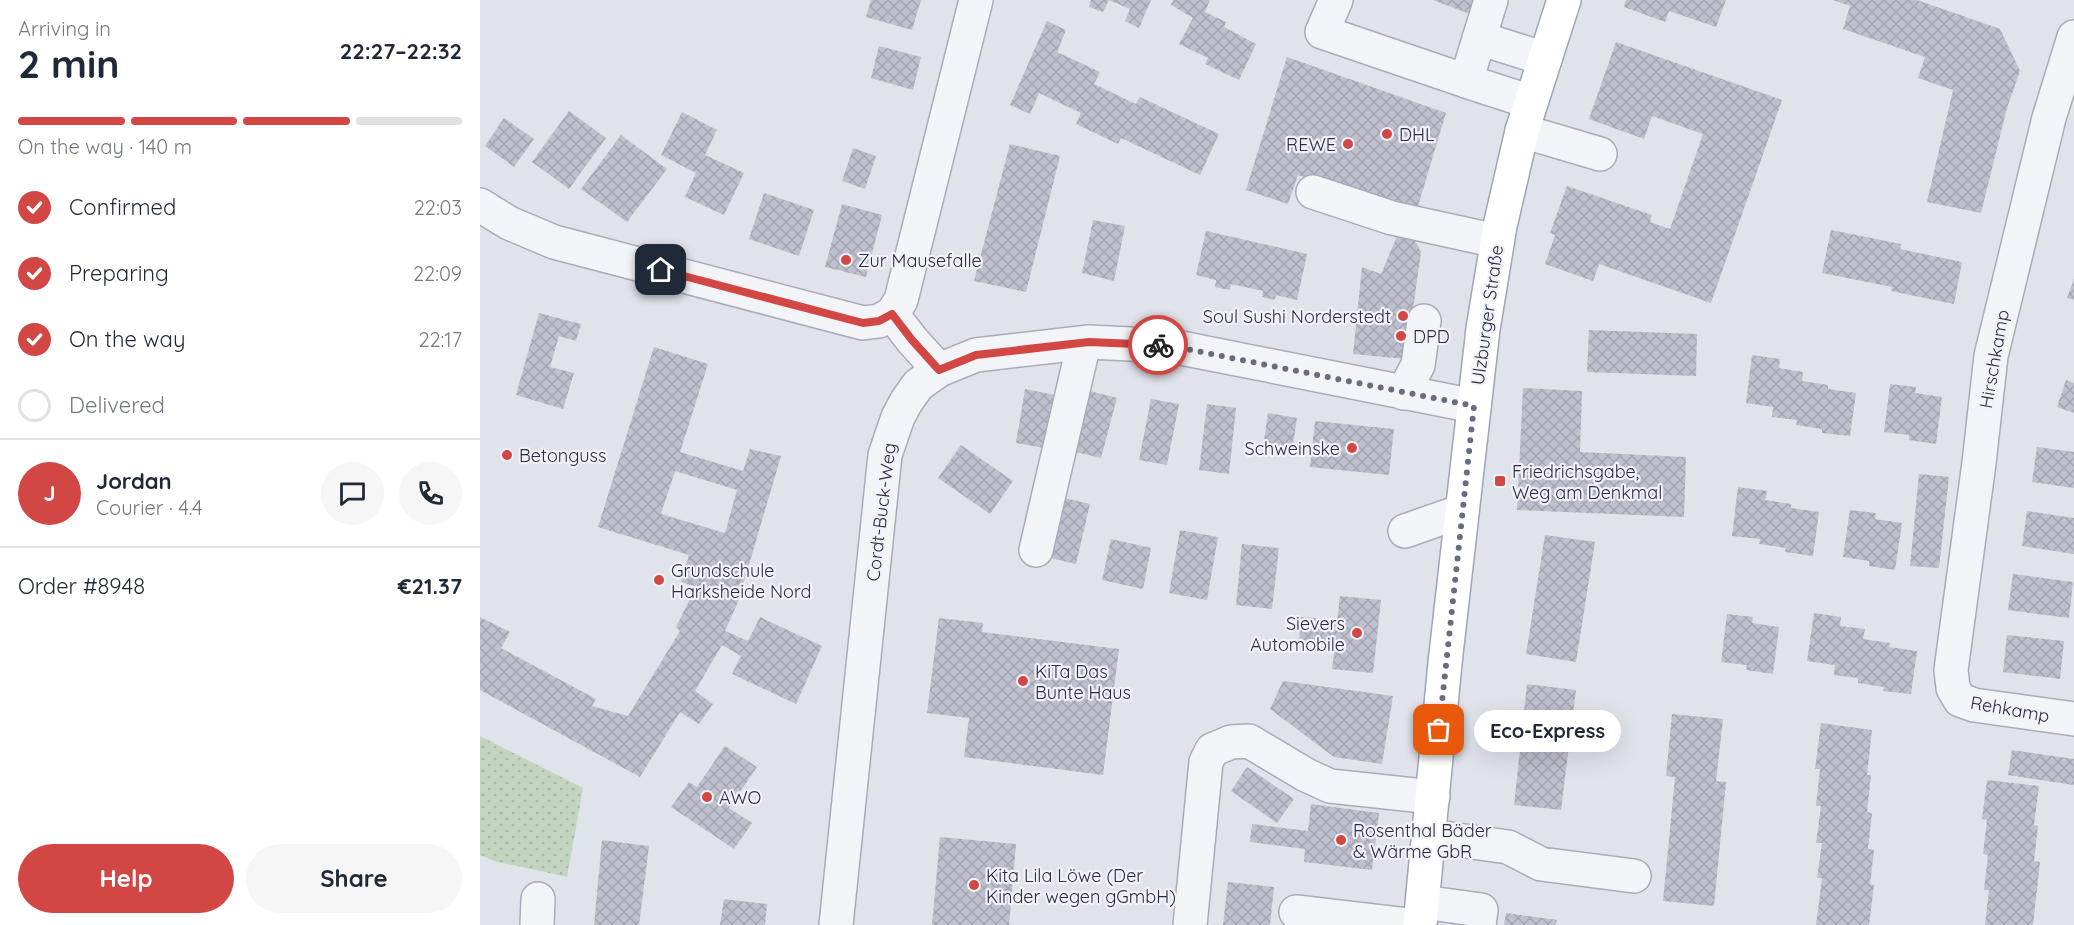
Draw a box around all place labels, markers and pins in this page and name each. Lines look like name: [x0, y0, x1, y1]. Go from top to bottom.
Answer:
place label: DHL: [1399, 123, 1435, 146]
marker: DHL: [1380, 127, 1394, 141]
place label: REWE: [1286, 133, 1336, 156]
marker: REWE: [1341, 137, 1355, 151]
pin: [635, 244, 686, 295]
place label: Zur Mausefalle: [858, 249, 982, 272]
marker: Zur Mausefalle: [839, 253, 853, 267]
place label: Soul Sushi Norderstedt: [1203, 305, 1391, 328]
marker: Soul Sushi Norderstedt: [1396, 309, 1410, 323]
place label: DPD: [1413, 325, 1450, 348]
marker: DPD: [1394, 329, 1408, 343]
place label: Schweinske: [1245, 437, 1340, 460]
marker: Schweinske: [1345, 441, 1359, 455]
place label: Betonguss: [519, 444, 606, 467]
marker: Betonguss: [500, 448, 514, 462]
place label: Friedrichsgabe, Weg am Denkmal: [1512, 460, 1662, 504]
marker: Friedrichsgabe, Weg am Denkmal: [1493, 474, 1507, 488]
place label: Grundschule Harksheide Nord: [671, 559, 811, 603]
marker: Grundschule Harksheide Nord: [652, 573, 666, 587]
place label: Sievers Automobile: [1250, 612, 1345, 656]
marker: Sievers Automobile: [1350, 626, 1364, 640]
place label: KiTa Das Bunte Haus: [1035, 660, 1131, 704]
marker: KiTa Das Bunte Haus: [1016, 674, 1030, 688]
pin: [1413, 704, 1464, 755]
callout: Eco-Express: [1475, 709, 1622, 751]
place label: AWO: [719, 786, 761, 809]
marker: AWO: [700, 790, 714, 804]
place label: Rosenthal Bäder & Wärme GbR: [1353, 819, 1492, 863]
marker: Rosenthal Bäder & Wärme GbR: [1334, 833, 1348, 847]
place label: Kita Lila Löwe (Der Kinder wegen gGmbH): [986, 864, 1176, 908]
marker: Kita Lila Löwe (Der Kinder wegen gGmbH): [967, 878, 981, 892]

